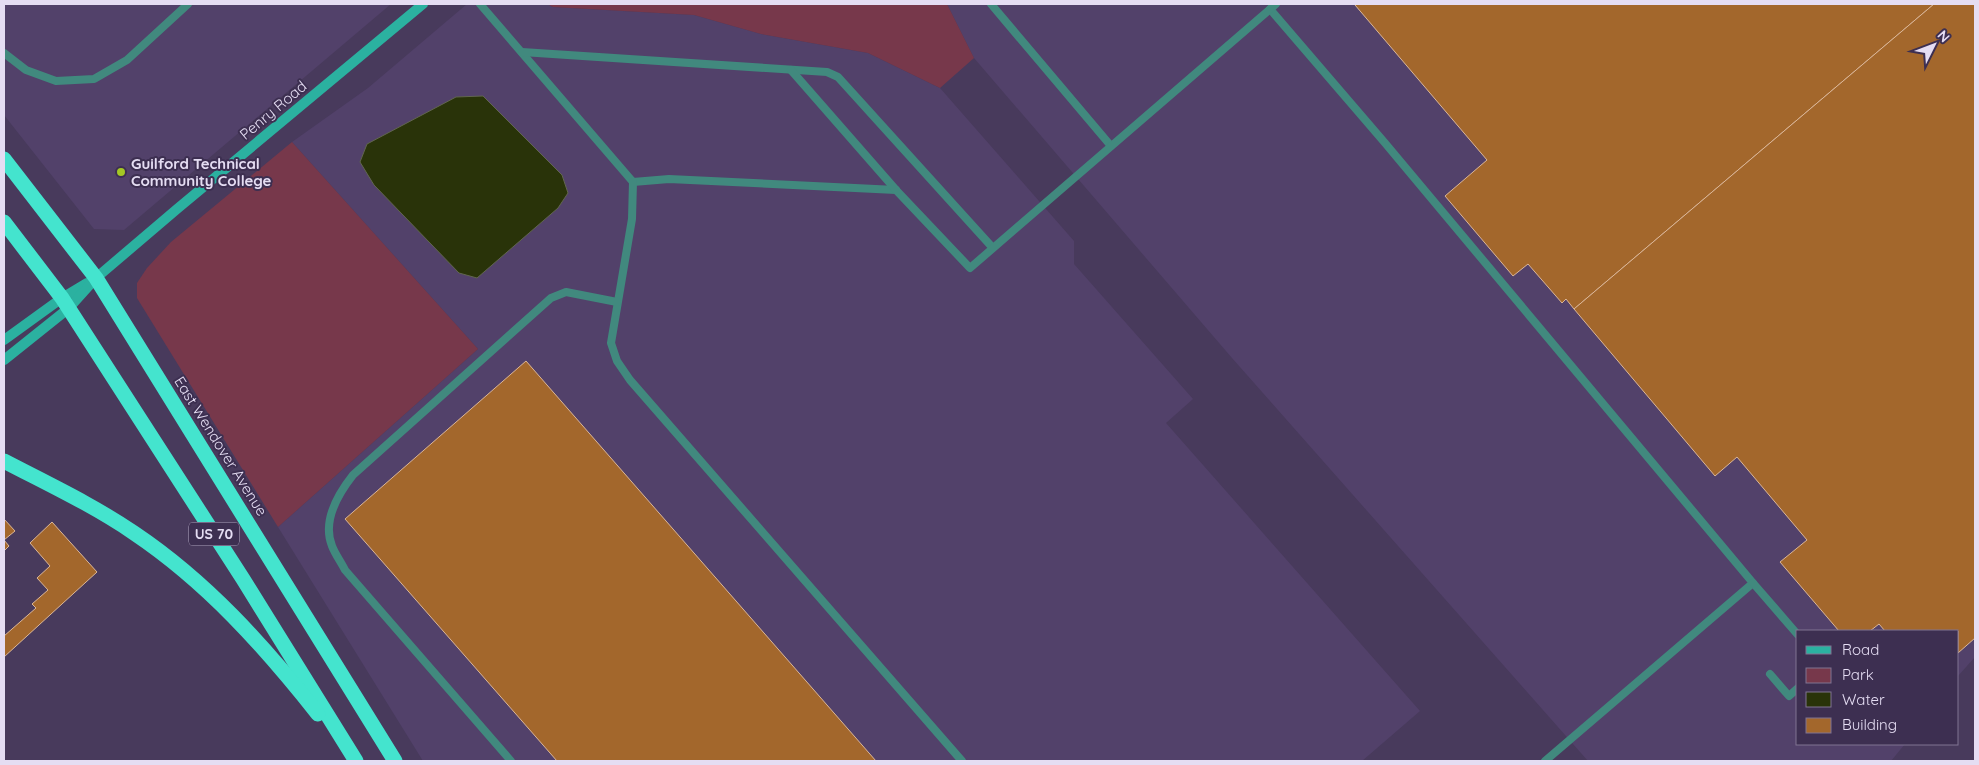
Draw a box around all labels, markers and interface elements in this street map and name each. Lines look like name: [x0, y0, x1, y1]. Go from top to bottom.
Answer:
north arrow: [1909, 20, 1959, 70]
text: N: [1934, 26, 1954, 46]
street label: Penry Road: [236, 77, 310, 143]
place label: Guilford Technical Community College: [131, 154, 272, 190]
marker: Guilford Technical Community College: [115, 166, 127, 178]
street label: East Wendover Avenue: [170, 373, 272, 519]
road number: US 70: [189, 522, 239, 546]
legend: [1796, 630, 1959, 745]
text: Road: [1842, 640, 1879, 659]
text: Park: [1842, 665, 1874, 684]
text: Water: [1842, 690, 1885, 709]
text: Building: [1842, 715, 1897, 734]

